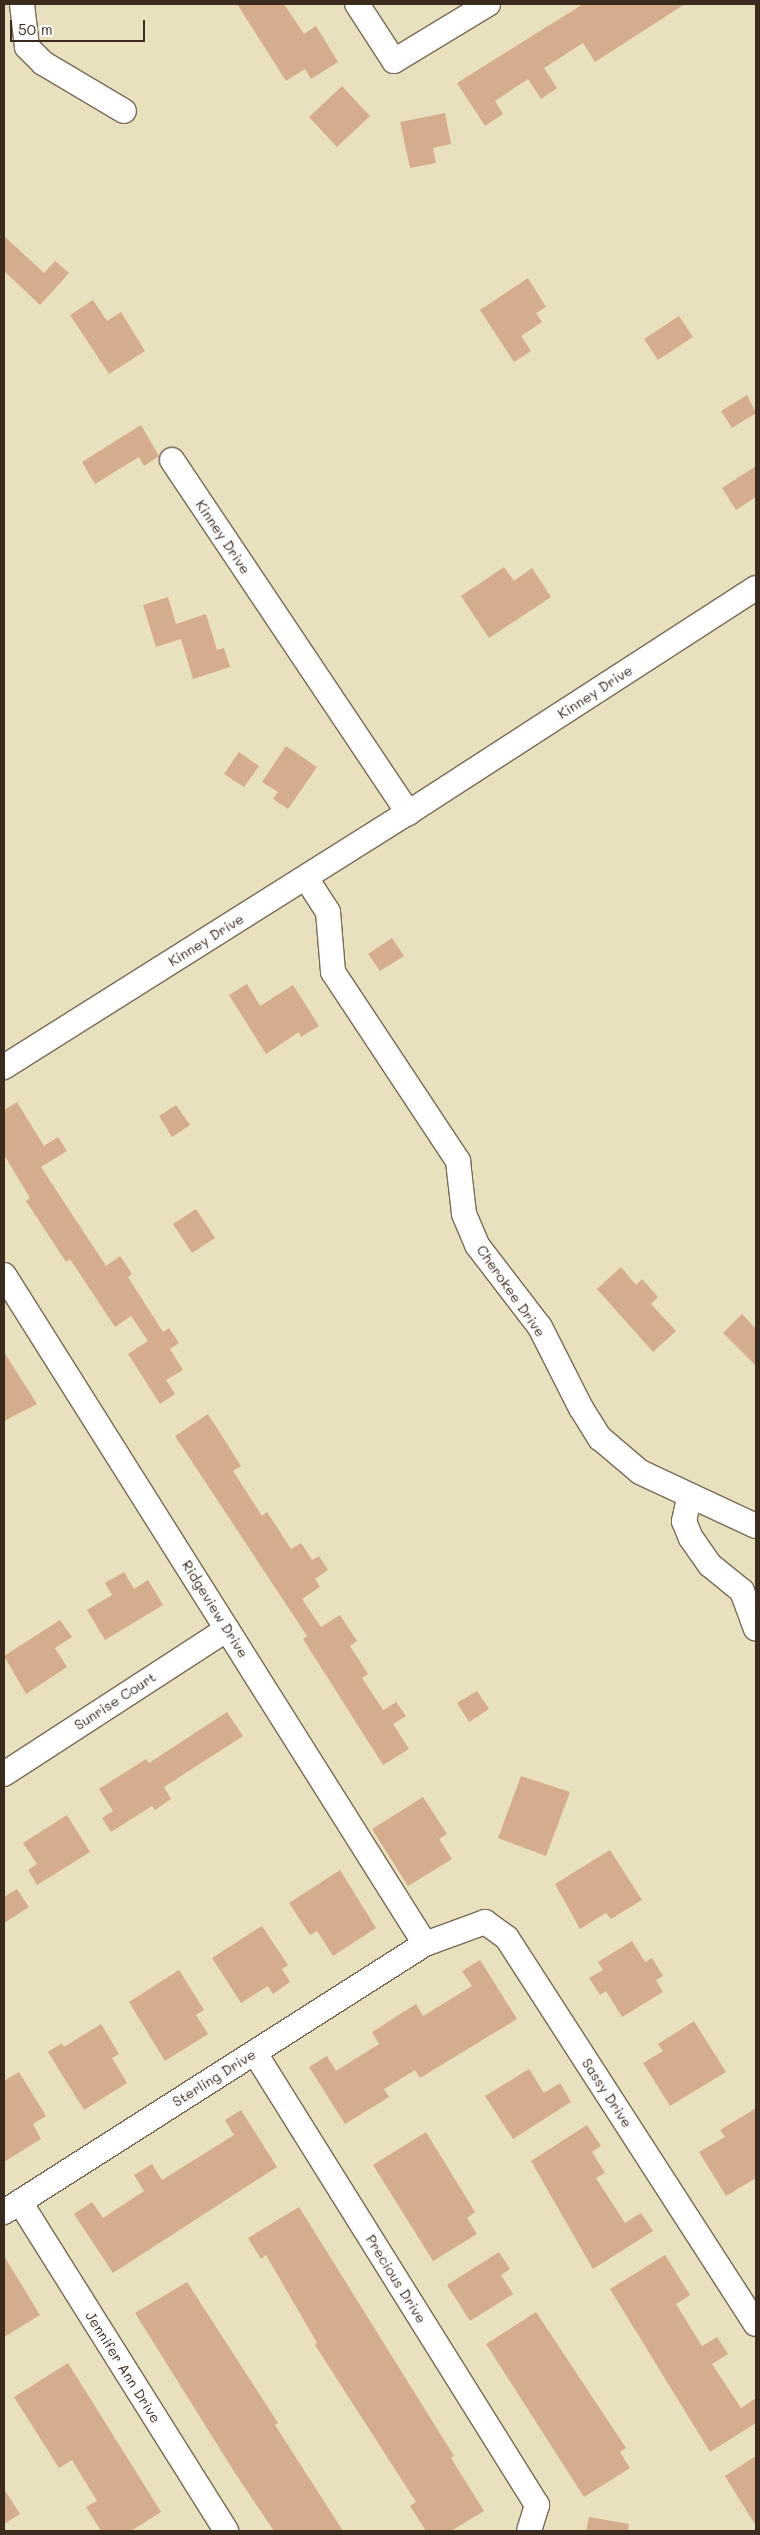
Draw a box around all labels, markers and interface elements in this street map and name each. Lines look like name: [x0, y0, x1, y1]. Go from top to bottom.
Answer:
scale bar: [12, 10, 148, 42]
text: 50 m: [18, 19, 53, 39]
street label: Kinney Drive: [192, 497, 254, 577]
street label: Kinney Drive: [554, 662, 636, 722]
street label: Kinney Drive: [165, 910, 247, 970]
street label: Cherokee Drive: [473, 1242, 549, 1340]
street label: Ridgeview Drive: [178, 1557, 252, 1661]
street label: Sunrise Court: [71, 1668, 159, 1734]
street label: Sterling Drive: [169, 2046, 259, 2110]
street label: Sassy Drive: [578, 2055, 636, 2131]
street label: Precious Drive: [362, 2232, 430, 2326]
street label: Jennifer Ann Drive: [82, 2308, 164, 2426]

